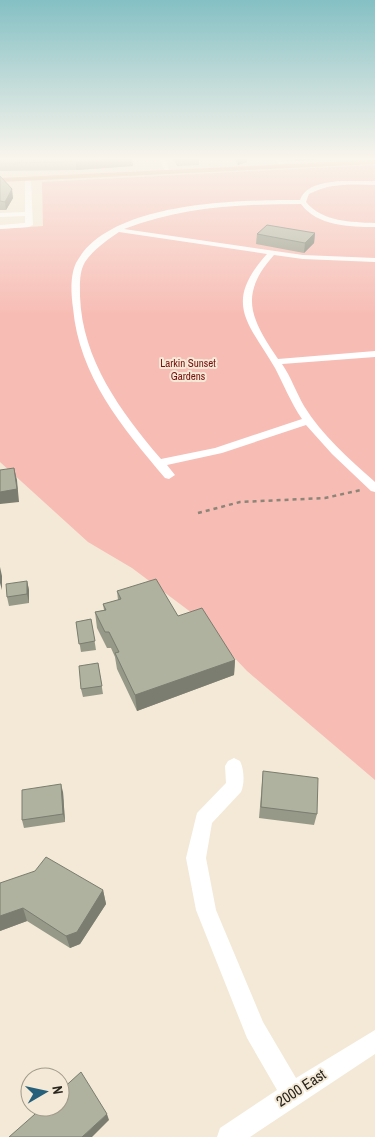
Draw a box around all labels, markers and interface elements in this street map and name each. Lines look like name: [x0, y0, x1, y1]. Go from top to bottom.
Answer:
park label: Larkin Sunset Gardens: [160, 356, 216, 383]
street label: 2000 East: [272, 1063, 330, 1111]
north arrow: [20, 1067, 70, 1117]
text: N: [48, 1084, 67, 1095]

